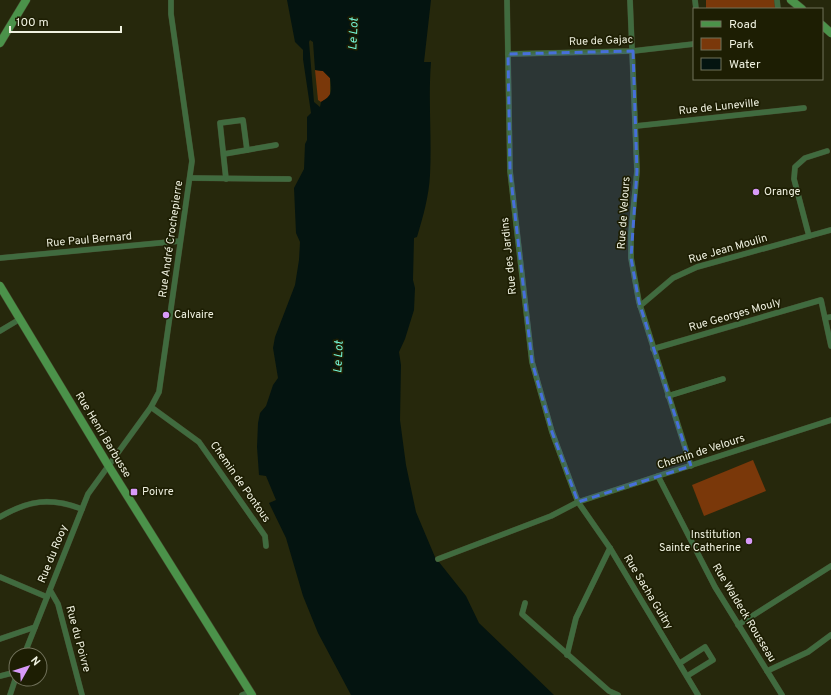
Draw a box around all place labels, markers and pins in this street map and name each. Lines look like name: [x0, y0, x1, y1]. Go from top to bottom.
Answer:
place label: Orange: [764, 185, 801, 199]
marker: Orange: [751, 187, 761, 197]
place label: Calvaire: [174, 308, 214, 322]
marker: Calvaire: [161, 310, 171, 320]
place label: Poivre: [142, 485, 174, 499]
marker: Poivre: [129, 487, 139, 497]
place label: Institution Sainte Catherine: [659, 528, 741, 555]
marker: Institution Sainte Catherine: [744, 536, 754, 546]

